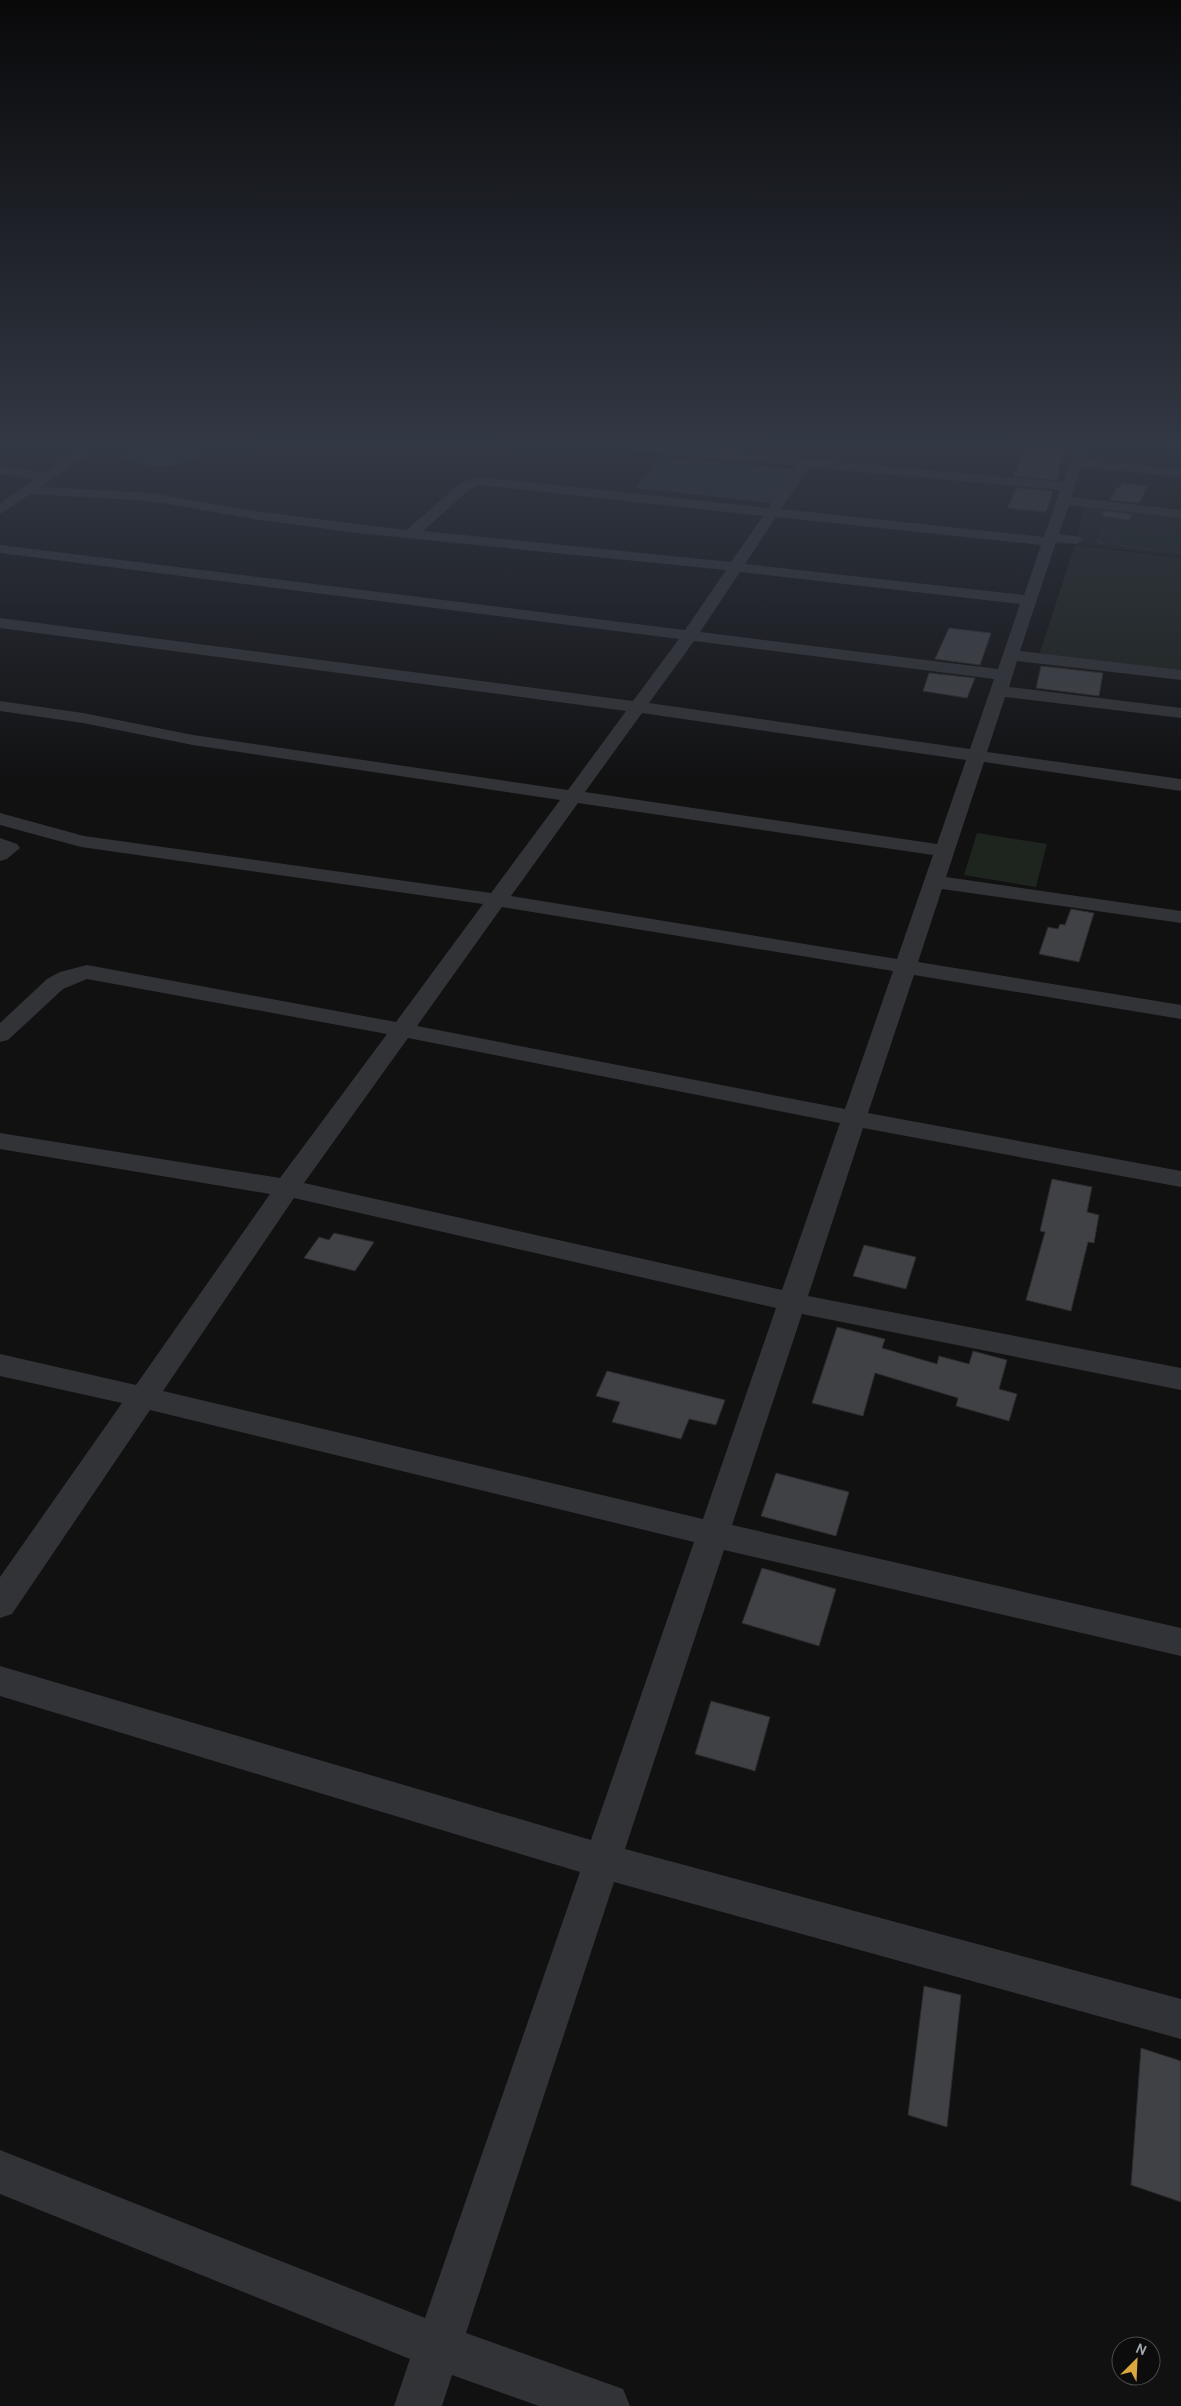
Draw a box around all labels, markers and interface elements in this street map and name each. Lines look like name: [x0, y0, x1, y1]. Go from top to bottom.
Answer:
north arrow: [1111, 2336, 1161, 2386]
text: N: [1133, 2339, 1149, 2359]

